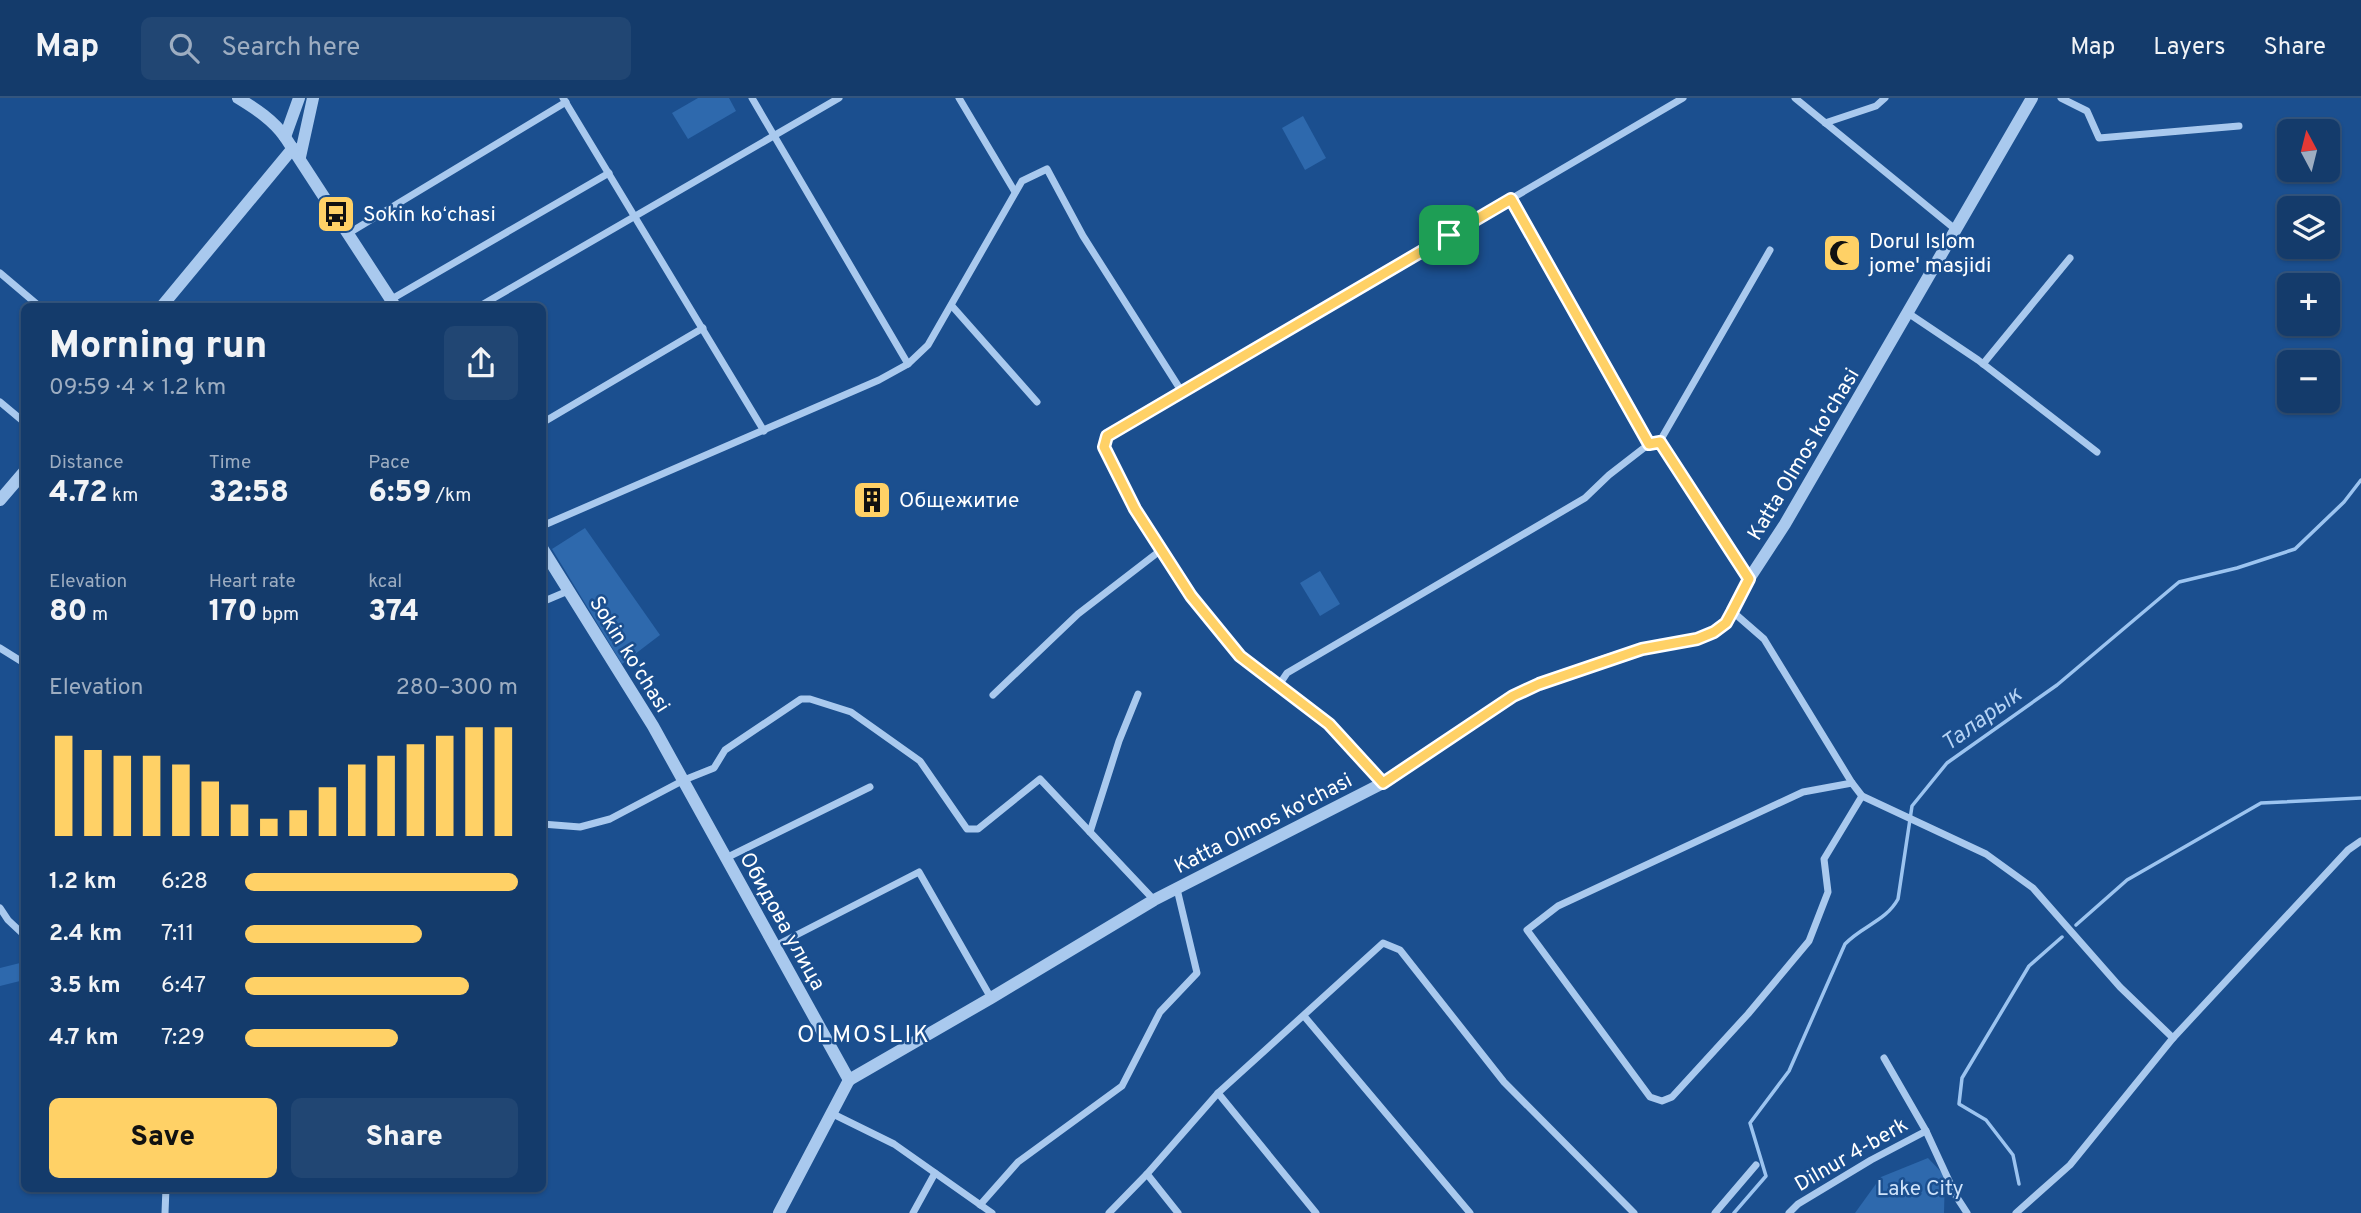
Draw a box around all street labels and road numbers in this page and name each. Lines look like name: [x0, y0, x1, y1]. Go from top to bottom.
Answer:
street label: Katta Olmos ko'chasi: [1742, 364, 1866, 546]
street label: Sokin ko'chasi: [582, 591, 675, 718]
street label: Katta Olmos ko'chasi: [1170, 768, 1357, 881]
street label: Обидова улица: [733, 848, 831, 996]
street label: Dilnur 4-berk: [1790, 1112, 1913, 1199]

